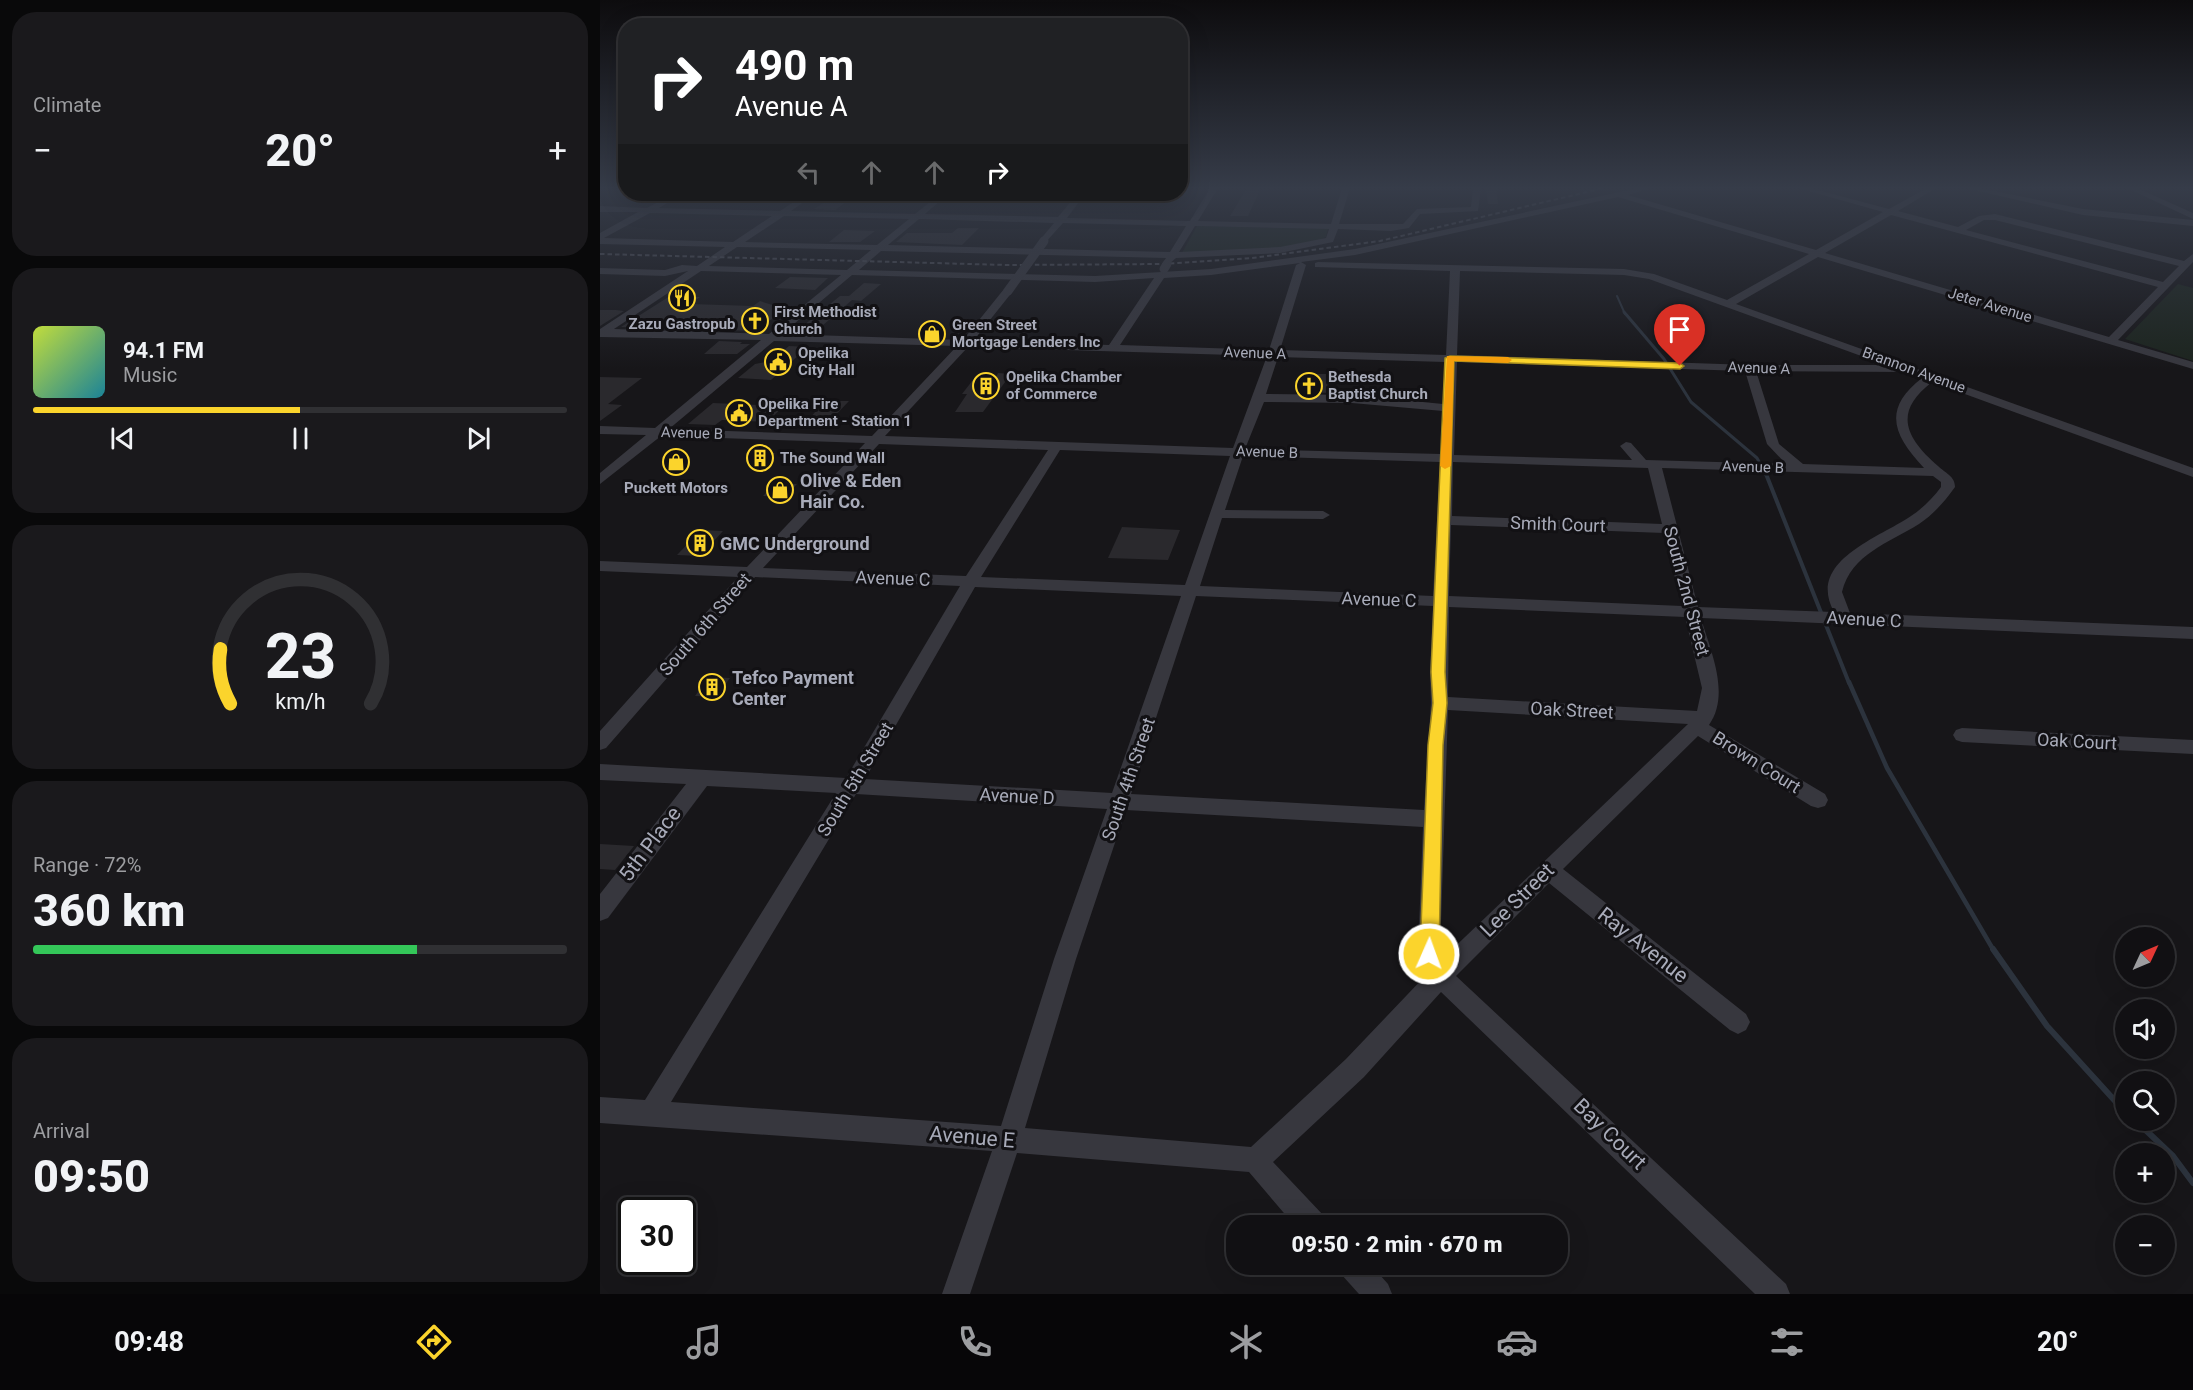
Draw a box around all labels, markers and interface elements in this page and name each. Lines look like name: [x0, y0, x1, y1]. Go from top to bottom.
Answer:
text: 490 m: [735, 41, 854, 90]
icon: right: [636, 42, 714, 120]
text: Avenue A: [735, 91, 848, 123]
text: Climate: [33, 93, 101, 117]
text: 20°: [265, 124, 335, 177]
text: −: [33, 131, 52, 170]
text: +: [548, 131, 567, 170]
icon: left: [792, 156, 825, 189]
icon: ahead: [855, 156, 888, 189]
icon: ahead: [918, 156, 951, 189]
icon: right: [981, 156, 1014, 189]
restaurant icon: Zazu Gastropub: [667, 283, 697, 313]
street label: Jeter Avenue: [1946, 284, 2034, 326]
place label: First Methodist Church: [774, 303, 877, 338]
pin: [1654, 304, 1705, 366]
church icon: First Methodist Church: [740, 306, 770, 336]
icon: arrive: [1663, 313, 1696, 346]
place label: Zazu Gastropub: [629, 315, 735, 333]
place label: Green Street Mortgage Lenders Inc: [952, 316, 1100, 351]
shop icon: Green Street Mortgage Lenders Inc: [917, 319, 947, 349]
text: 94.1 FM: [123, 338, 204, 363]
street label: Avenue A: [1223, 343, 1287, 363]
street label: Brannon Avenue: [1860, 343, 1968, 397]
place label: Opelika City Hall: [798, 344, 855, 379]
public building icon: Opelika City Hall: [763, 347, 793, 377]
street label: Avenue A: [1727, 358, 1791, 378]
text: Music: [123, 363, 177, 387]
place label: Opelika Chamber of Commerce: [1006, 368, 1122, 403]
place label: Bethesda Baptist Church: [1328, 368, 1428, 403]
building icon: Opelika Chamber of Commerce: [971, 371, 1001, 401]
church icon: Bethesda Baptist Church: [1294, 371, 1324, 401]
place label: Opelika Fire Department - Station 1: [758, 395, 912, 430]
public building icon: Opelika Fire Department - Station 1: [724, 398, 754, 428]
icon: previous: [106, 422, 139, 455]
icon: pause: [284, 422, 317, 455]
icon: next: [462, 422, 495, 455]
street label: Avenue B: [661, 423, 723, 443]
street label: Avenue B: [1236, 442, 1298, 462]
building icon: The Sound Wall: [745, 443, 775, 473]
shop icon: Puckett Motors: [661, 447, 691, 477]
place label: The Sound Wall: [780, 449, 885, 467]
street label: Avenue B: [1722, 457, 1784, 477]
place label: Olive & Eden Hair Co.: [800, 470, 901, 512]
shop icon: Olive & Eden Hair Co.: [765, 475, 795, 505]
place label: Puckett Motors: [624, 479, 728, 497]
street label: Smith Court: [1510, 512, 1606, 536]
street label: South 2nd Street: [1660, 524, 1714, 658]
building icon: GMC Underground: [685, 528, 715, 558]
place label: GMC Underground: [720, 533, 870, 554]
street label: Avenue C: [855, 566, 931, 590]
street label: South 6th Street: [655, 568, 755, 680]
street label: Avenue C: [1341, 587, 1417, 611]
street label: Avenue C: [1826, 607, 1902, 631]
text: 23: [264, 620, 336, 693]
place label: Tefco Payment Center: [732, 667, 854, 709]
building icon: Tefco Payment Center: [697, 672, 727, 702]
text: km/h: [275, 689, 325, 714]
street label: Oak Street: [1530, 697, 1614, 723]
street label: South 4th Street: [1097, 714, 1159, 843]
street label: South 5th Street: [813, 718, 897, 840]
street label: Brown Court: [1709, 727, 1805, 797]
street label: Oak Court: [2036, 728, 2118, 754]
street label: Avenue D: [979, 784, 1055, 808]
street label: 5th Place: [614, 802, 686, 886]
text: Range · 72%: [33, 853, 141, 877]
street label: Lee Street: [1475, 858, 1559, 942]
text: 360 km: [33, 884, 185, 937]
street label: Ray Avenue: [1593, 902, 1693, 988]
position arrow: [1397, 922, 1461, 986]
north arrow: [2115, 927, 2175, 987]
map controls: [2115, 927, 2175, 1275]
button: sound: [2115, 999, 2175, 1059]
button: search: [2115, 1071, 2175, 1131]
street label: Bay Court: [1569, 1094, 1651, 1174]
text: Arrival: [33, 1119, 90, 1143]
street label: Avenue E: [928, 1121, 1016, 1153]
button: +: [2115, 1143, 2175, 1203]
text: 09:50: [33, 1150, 150, 1203]
speed limit sign: 30: [618, 1197, 696, 1275]
button: −: [2115, 1215, 2175, 1275]
text: 09:50 · 2 min · 670 m: [1292, 1232, 1502, 1257]
icon: directions: [413, 1321, 455, 1363]
icon: music: [683, 1321, 725, 1363]
icon: phone: [954, 1321, 996, 1363]
icon: climate: [1225, 1321, 1267, 1363]
icon: car: [1496, 1321, 1538, 1363]
icon: filters: [1766, 1321, 1808, 1363]
text: 09:48: [114, 1326, 184, 1358]
text: 20°: [2037, 1326, 2079, 1358]

